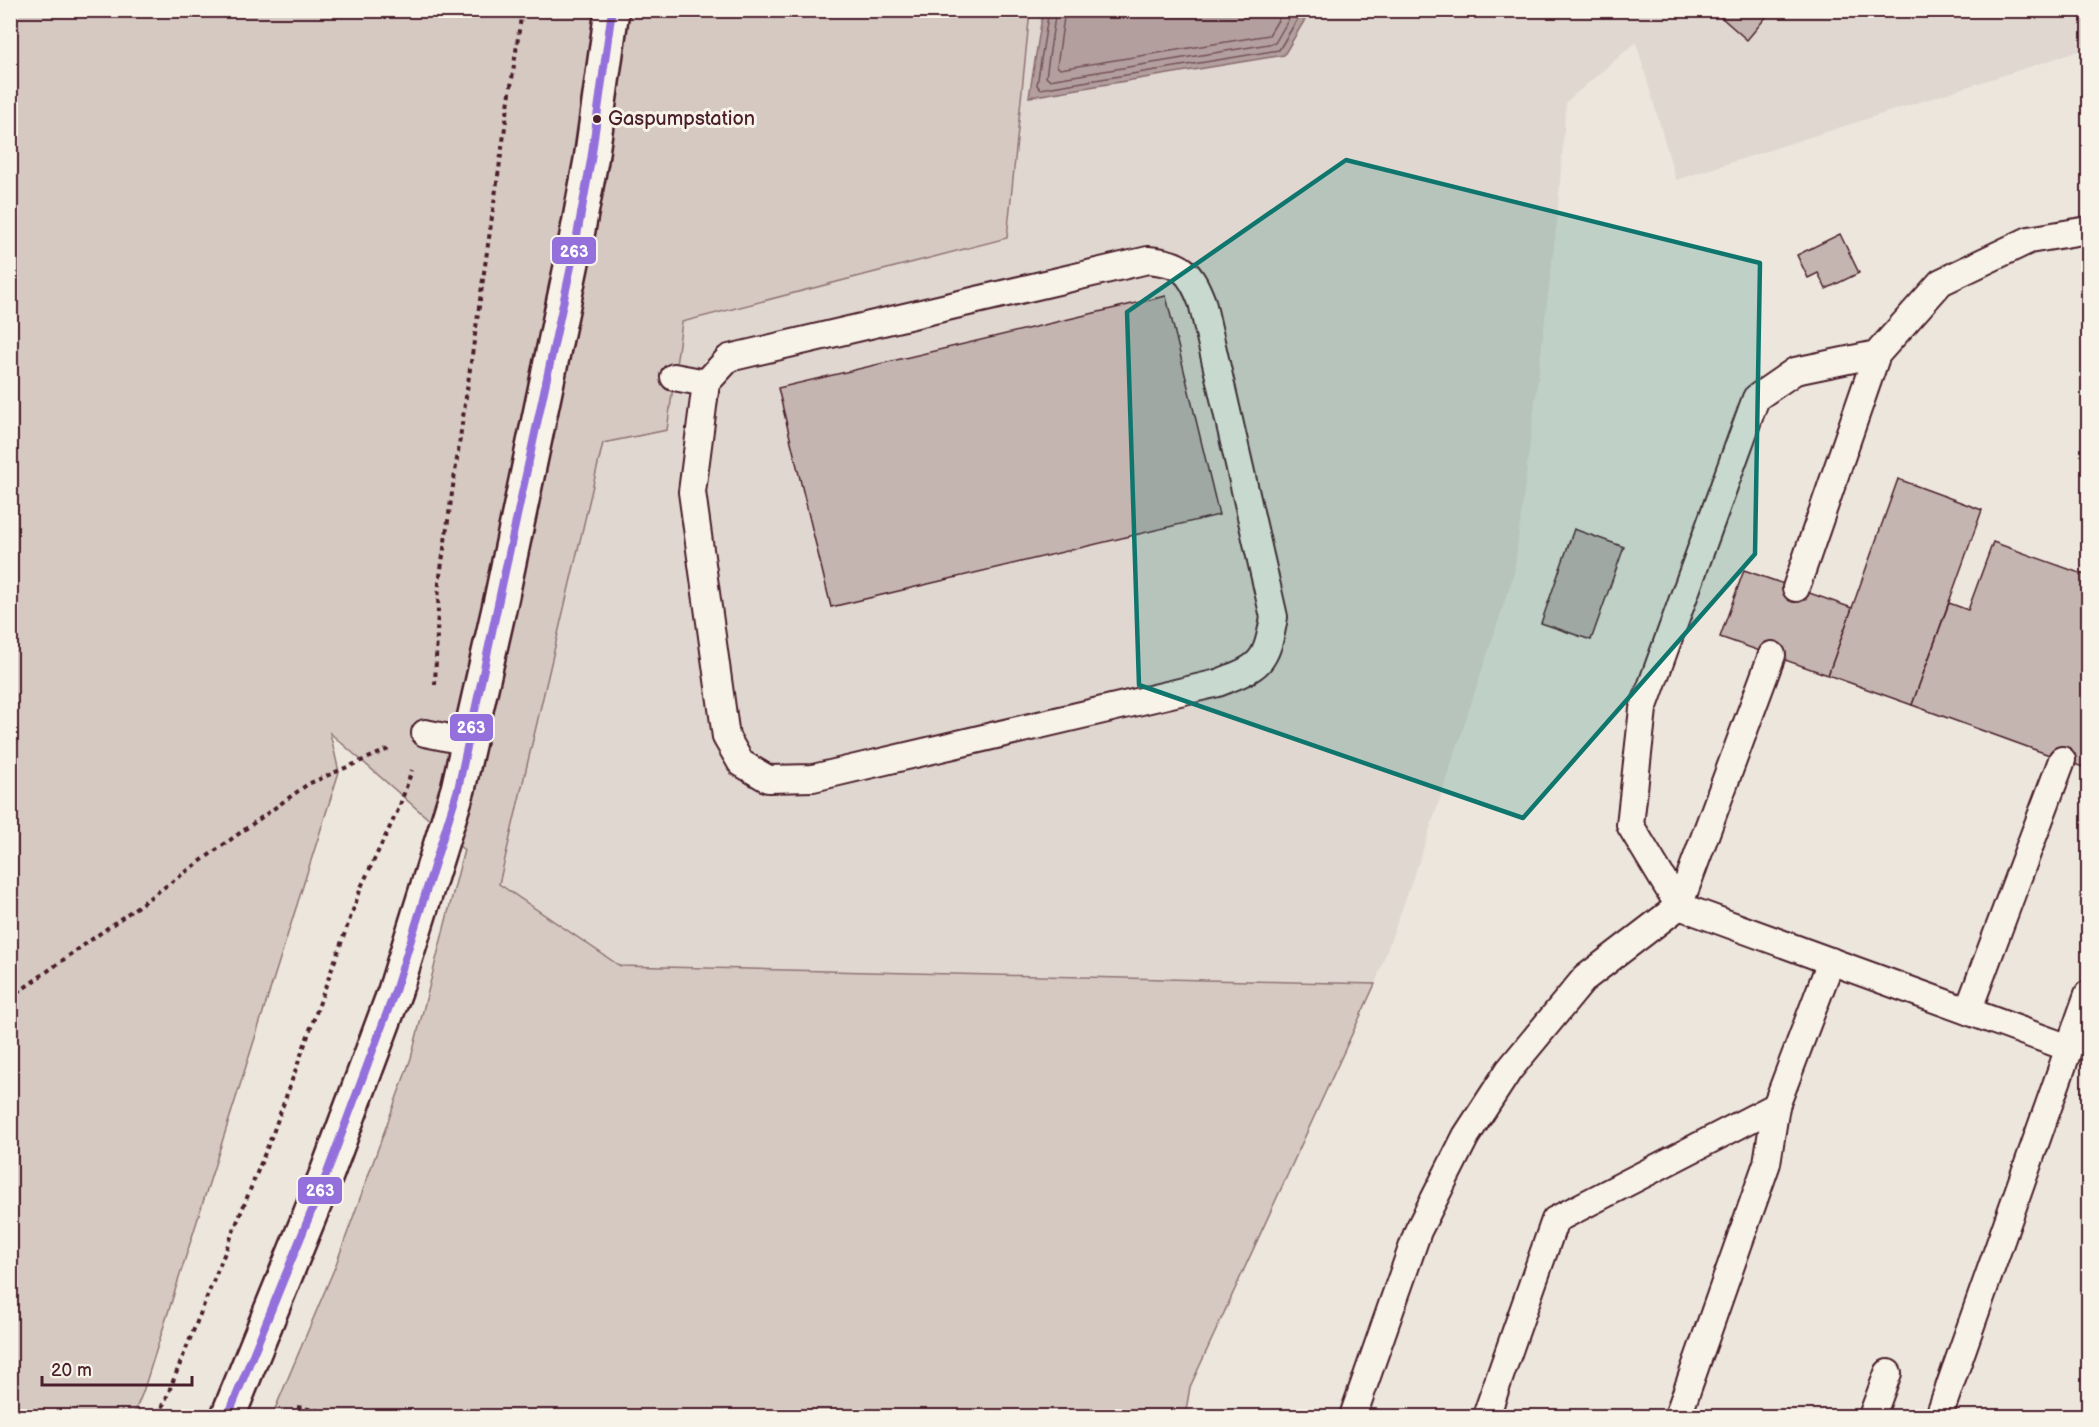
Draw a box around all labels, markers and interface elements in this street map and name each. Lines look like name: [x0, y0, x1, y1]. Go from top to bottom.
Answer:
place label: Gaspumpstation: [608, 107, 755, 131]
marker: Gaspumpstation: [591, 113, 603, 125]
line badge: 263: [551, 236, 597, 265]
text: 263: [560, 243, 588, 262]
line badge: 263: [449, 713, 494, 742]
text: 263: [457, 719, 485, 738]
line badge: 263: [297, 1176, 343, 1205]
text: 263: [306, 1182, 334, 1201]
scale bar: [42, 1349, 192, 1387]
text: 20 m: [51, 1360, 92, 1381]

